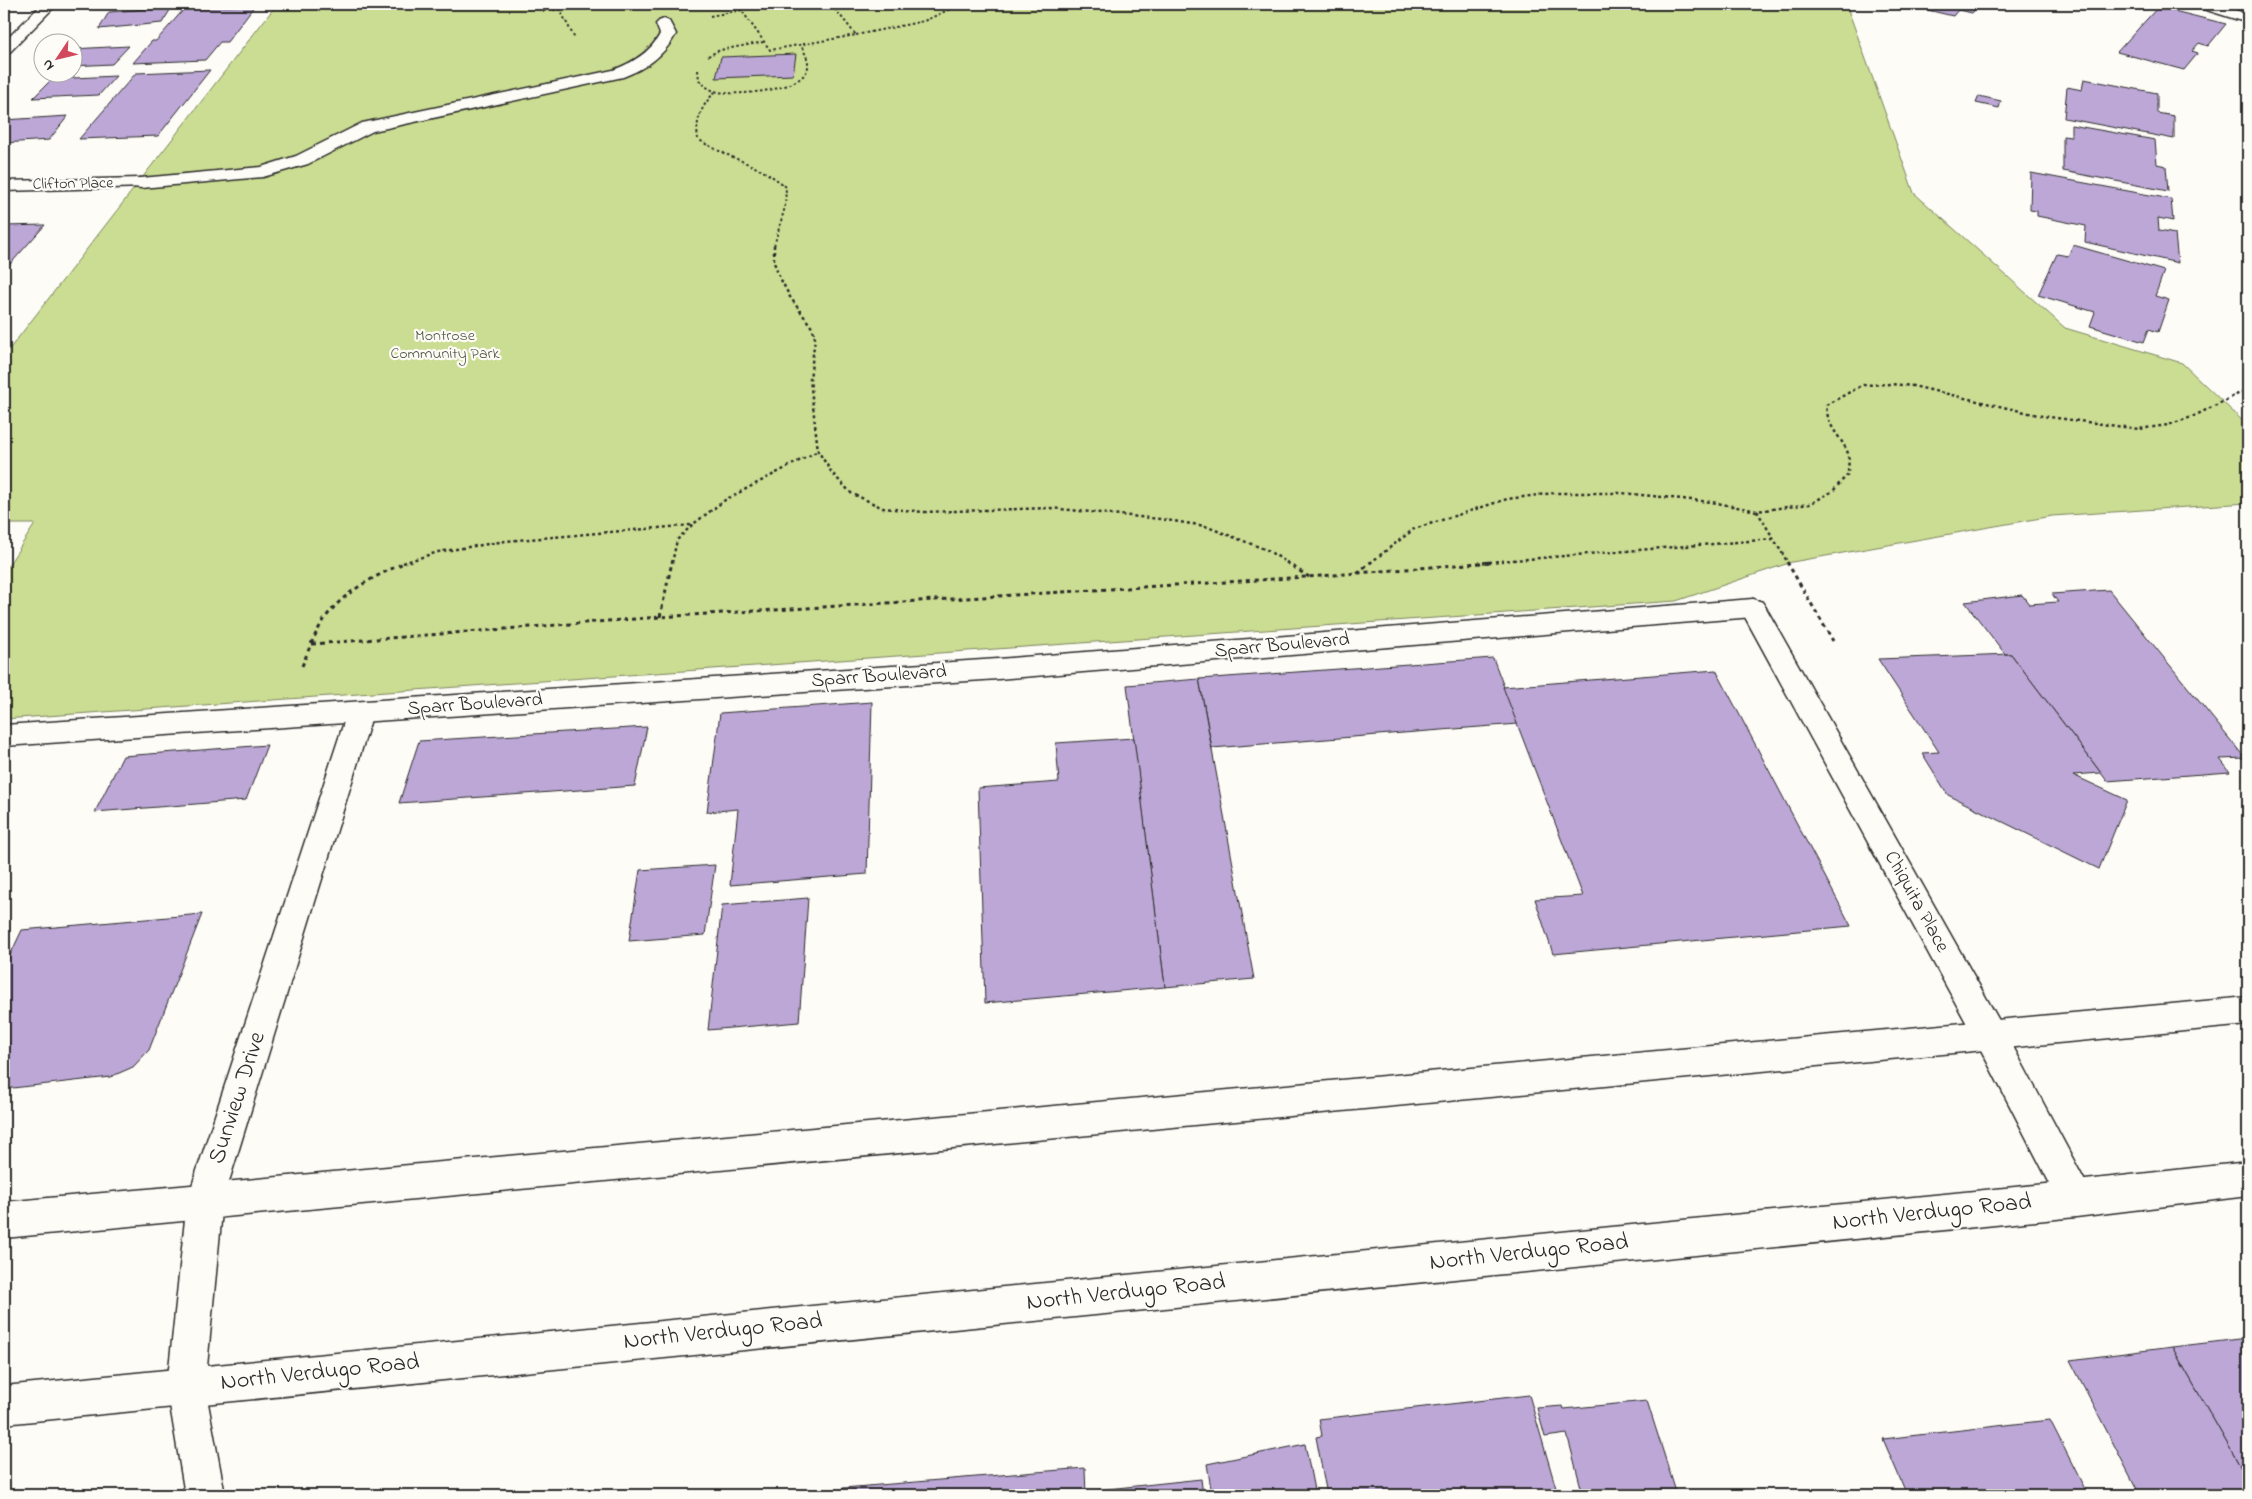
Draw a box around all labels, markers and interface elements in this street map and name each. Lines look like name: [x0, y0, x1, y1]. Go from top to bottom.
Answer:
north arrow: [32, 32, 82, 82]
text: N: [37, 55, 60, 74]
street label: Clifton Place: [32, 171, 114, 197]
park label: Montrose Community Park: [391, 324, 500, 366]
street label: Sparr Boulevard: [1213, 626, 1351, 666]
street label: Sparr Boulevard: [810, 658, 948, 696]
street label: Sparr Boulevard: [406, 686, 544, 724]
street label: Chiquita Place: [1876, 846, 1956, 958]
street label: Sunview Drive: [200, 1027, 276, 1169]
street label: North Verdugo Road: [1831, 1185, 2034, 1241]
street label: North Verdugo Road: [1428, 1225, 1631, 1281]
street label: North Verdugo Road: [1025, 1265, 1228, 1321]
street label: North Verdugo Road: [622, 1304, 825, 1360]
street label: North Verdugo Road: [219, 1345, 422, 1401]

